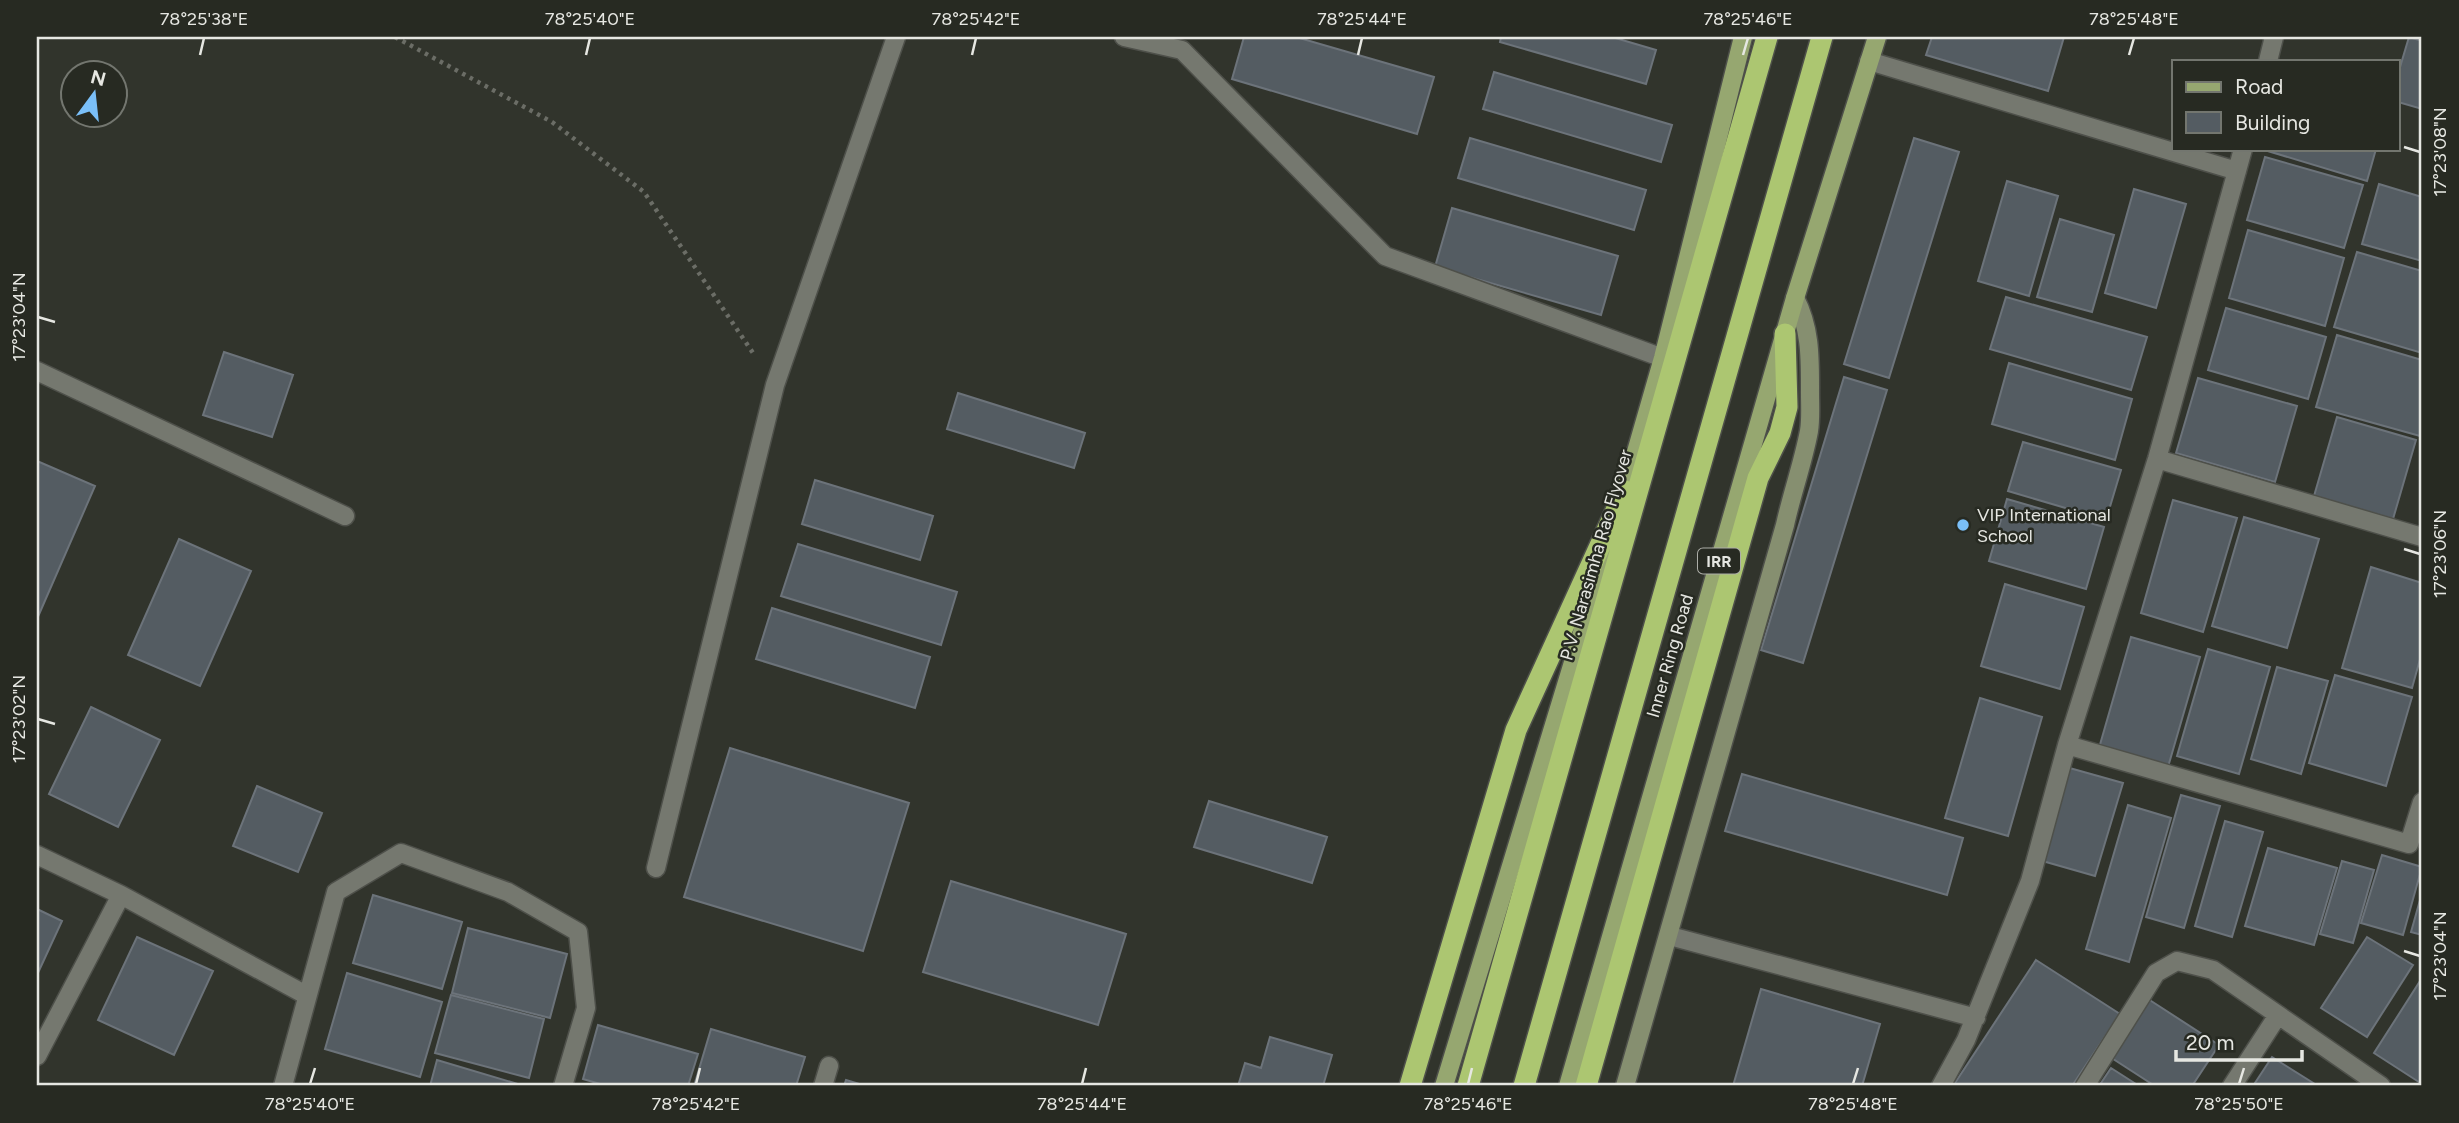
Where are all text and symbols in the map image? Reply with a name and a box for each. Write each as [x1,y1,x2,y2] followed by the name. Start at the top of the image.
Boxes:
[160,8,248,30] text: 78°25'38"E
[545,8,635,30] text: 78°25'40"E
[931,8,1021,30] text: 78°25'42"E
[1317,8,1407,30] text: 78°25'44"E
[1703,8,1793,30] text: 78°25'46"E
[2089,8,2179,30] text: 78°25'48"E
[60,60,130,130] north arrow
[2172,60,2400,150] legend
[88,65,108,91] text: N
[2235,74,2283,99] text: Road
[2429,107,2451,197] text: 17°23'08"N
[2235,110,2310,135] text: Building
[8,272,30,362] text: 17°23'04"N
[1555,447,1637,663] street label: P.V. Narasimha Rao Flyover
[1977,504,2111,547] place label: VIP International School
[2429,510,2451,598] text: 17°23'06"N
[1955,517,1971,533] marker: VIP International School
[1698,548,1740,574] road number: IRR
[1642,592,1698,720] street label: Inner Ring Road
[8,675,30,763] text: 17°23'02"N
[2429,911,2451,1001] text: 17°23'04"N
[2176,1018,2302,1062] scale bar
[2186,1030,2234,1055] text: 20 m
[265,1093,355,1115] text: 78°25'40"E
[651,1093,741,1115] text: 78°25'42"E
[1037,1093,1127,1115] text: 78°25'44"E
[1423,1093,1513,1115] text: 78°25'46"E
[1808,1093,1898,1115] text: 78°25'48"E
[2194,1093,2284,1115] text: 78°25'50"E

